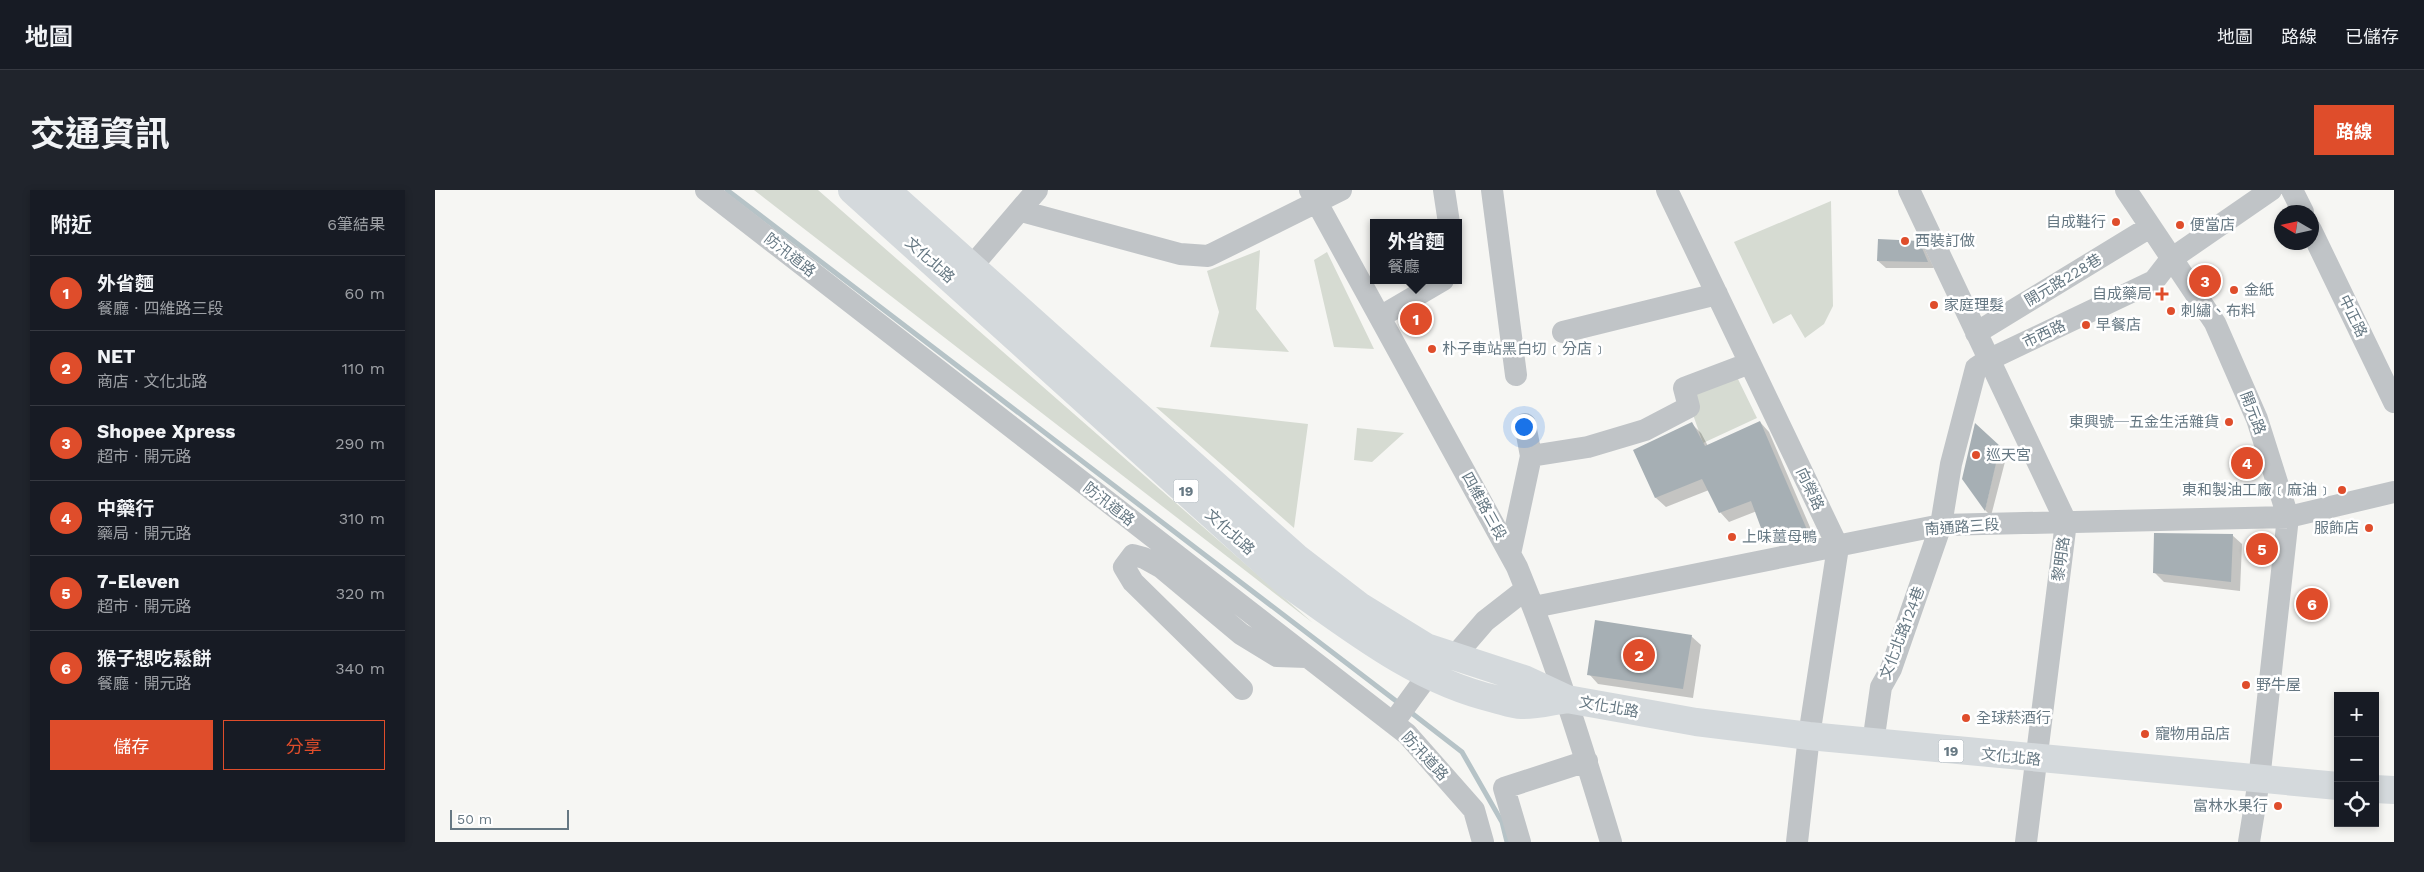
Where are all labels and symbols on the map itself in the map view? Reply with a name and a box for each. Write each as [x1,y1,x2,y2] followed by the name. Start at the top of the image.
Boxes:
[2274,205,2319,250] north arrow
[2046,213,2106,231] place label: 自成鞋行
[2110,216,2122,228] marker: 自成鞋行
[2190,216,2235,234] place label: 便當店
[2174,219,2186,231] marker: 便當店
[761,229,819,281] street label: 防汛道路
[1915,232,1975,250] place label: 西裝訂做
[902,233,958,287] street label: 文化北路
[1899,235,1911,247] marker: 西裝訂做
[2021,250,2105,310] street label: 開元路228巷
[2189,262,2221,300] pin: 3
[2244,281,2274,299] place label: 金紙
[2228,284,2240,296] marker: 金紙
[2092,285,2152,303] place label: 自成藥局
[2156,288,2168,300] marker: 自成藥局
[2335,292,2371,340] street label: 中正路
[1944,296,2004,314] place label: 家庭理髮
[1928,299,1940,311] marker: 家庭理髮
[1400,300,1432,338] pin: 1
[2181,302,2256,320] place label: 刺繡、布料
[2165,305,2177,317] marker: 刺繡、布料
[2020,316,2068,352] street label: 市西路
[2096,316,2141,334] place label: 早餐店
[2080,319,2092,331] marker: 早餐店
[1442,340,1607,358] place label: 朴子車站黑白切﹝分店﹞
[1426,343,1438,355] marker: 朴子車站黑白切﹝分店﹞
[2237,389,2269,437] street label: 開元路
[2069,413,2219,431] place label: 東興號─五金生活雜貨
[1511,414,1537,440] your location
[2223,416,2235,428] marker: 東興號─五金生活雜貨
[2231,444,2263,482] pin: 4
[1986,446,2031,464] place label: 巡天宮
[1970,449,1982,461] marker: 巡天宮
[1792,465,1828,513] street label: 向榮路
[1458,469,1510,543] street label: 四維路三段
[1080,478,1138,530] street label: 防汛道路
[1173,480,1199,502] road number: 19
[2182,481,2332,499] place label: 東和製油工廠﹝麻油﹞
[2336,484,2348,496] marker: 東和製油工廠﹝麻油﹞
[1202,505,1258,559] street label: 文化北路
[1924,515,2000,539] street label: 南通路三段
[2314,519,2359,537] place label: 服飾店
[2363,522,2375,534] marker: 服飾店
[1742,528,1817,546] place label: 上味薑母鴨
[2246,530,2278,568] pin: 5
[1726,531,1738,543] marker: 上味薑母鴨
[2049,535,2073,583] street label: 黎明路
[1876,584,1928,682] street label: 文化北路124巷
[2296,585,2328,623] pin: 6
[1623,636,1655,674] pin: 2
[2256,676,2301,694] place label: 野牛屋
[2240,679,2252,691] marker: 野牛屋
[1578,693,1640,721] street label: 文化北路
[1976,709,2051,727] place label: 全球菸酒行
[1960,712,1972,724] marker: 全球菸酒行
[2155,725,2230,743] place label: 寵物用品店
[1398,728,1452,784] street label: 防汛道路
[2139,728,2151,740] marker: 寵物用品店
[1939,740,1963,762] road number: 19
[1980,745,2042,769] street label: 文化北路
[2193,797,2268,815] place label: 富林水果行
[2272,800,2284,812] marker: 富林水果行
[450,807,569,830] scale bar

